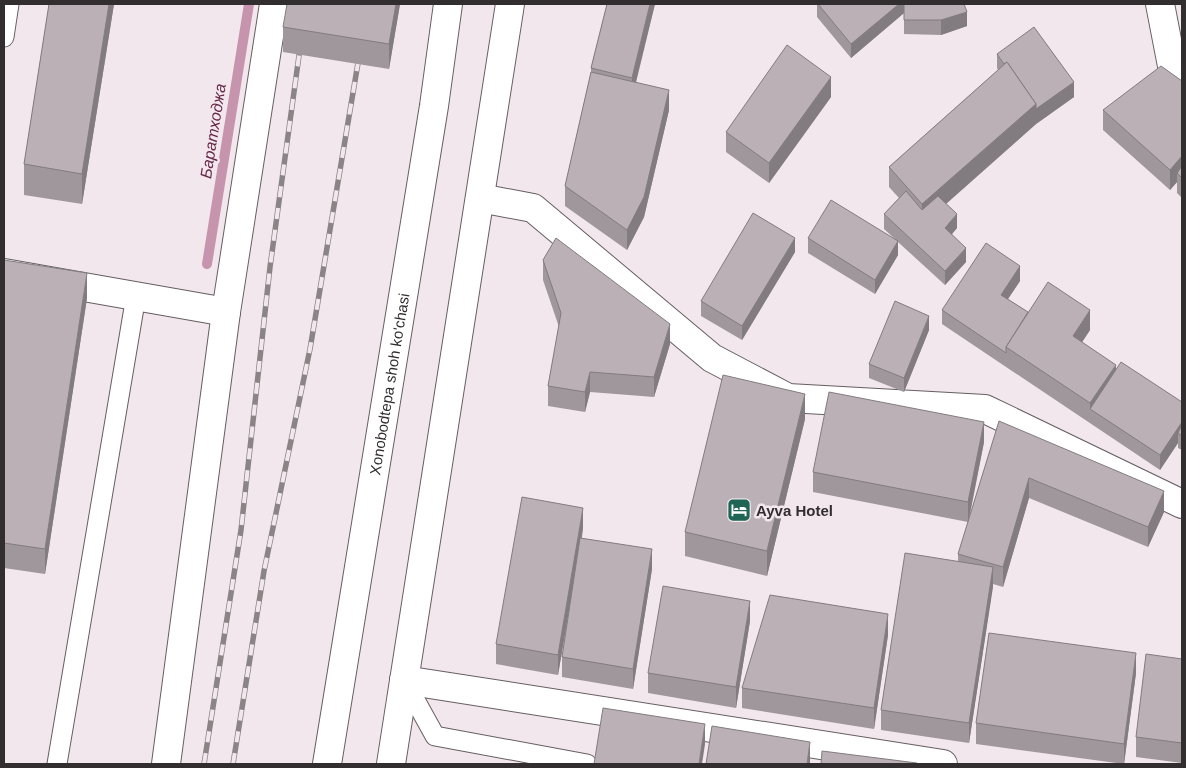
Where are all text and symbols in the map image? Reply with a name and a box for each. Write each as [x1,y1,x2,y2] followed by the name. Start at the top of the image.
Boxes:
[197,82,229,180] water label: Баратходжа
[366,292,412,476] street label: Xonobodtepa shoh ko'chasi
[726,497,752,523] hotel icon: Ayva Hotel
[756,502,833,519] place label: Ayva Hotel

